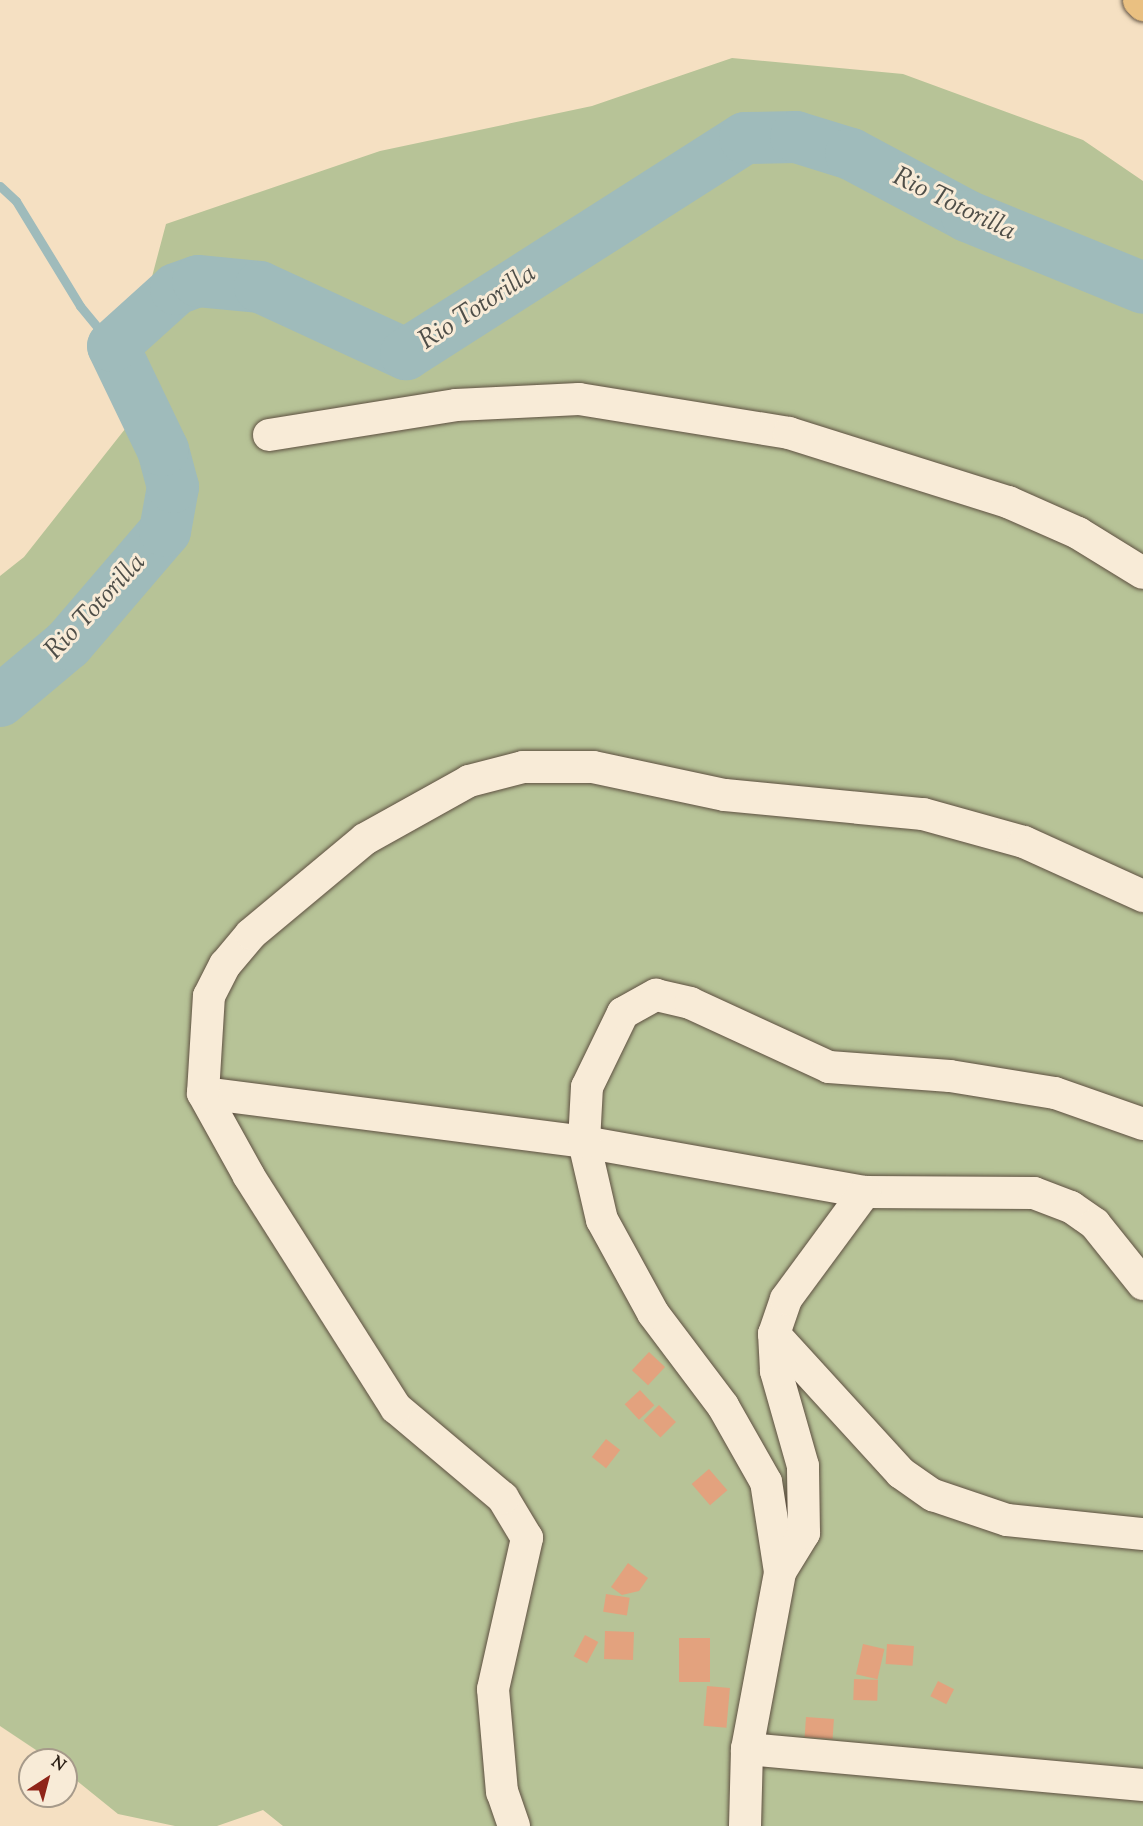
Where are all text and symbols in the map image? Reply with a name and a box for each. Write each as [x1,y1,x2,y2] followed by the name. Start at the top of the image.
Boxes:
[887,161,1021,249] water label: Rio Totorilla
[413,258,543,358] water label: Rio Totorilla
[39,547,153,667] water label: Rio Totorilla
[18,1748,78,1808] north arrow
[46,1752,70,1778] text: N

